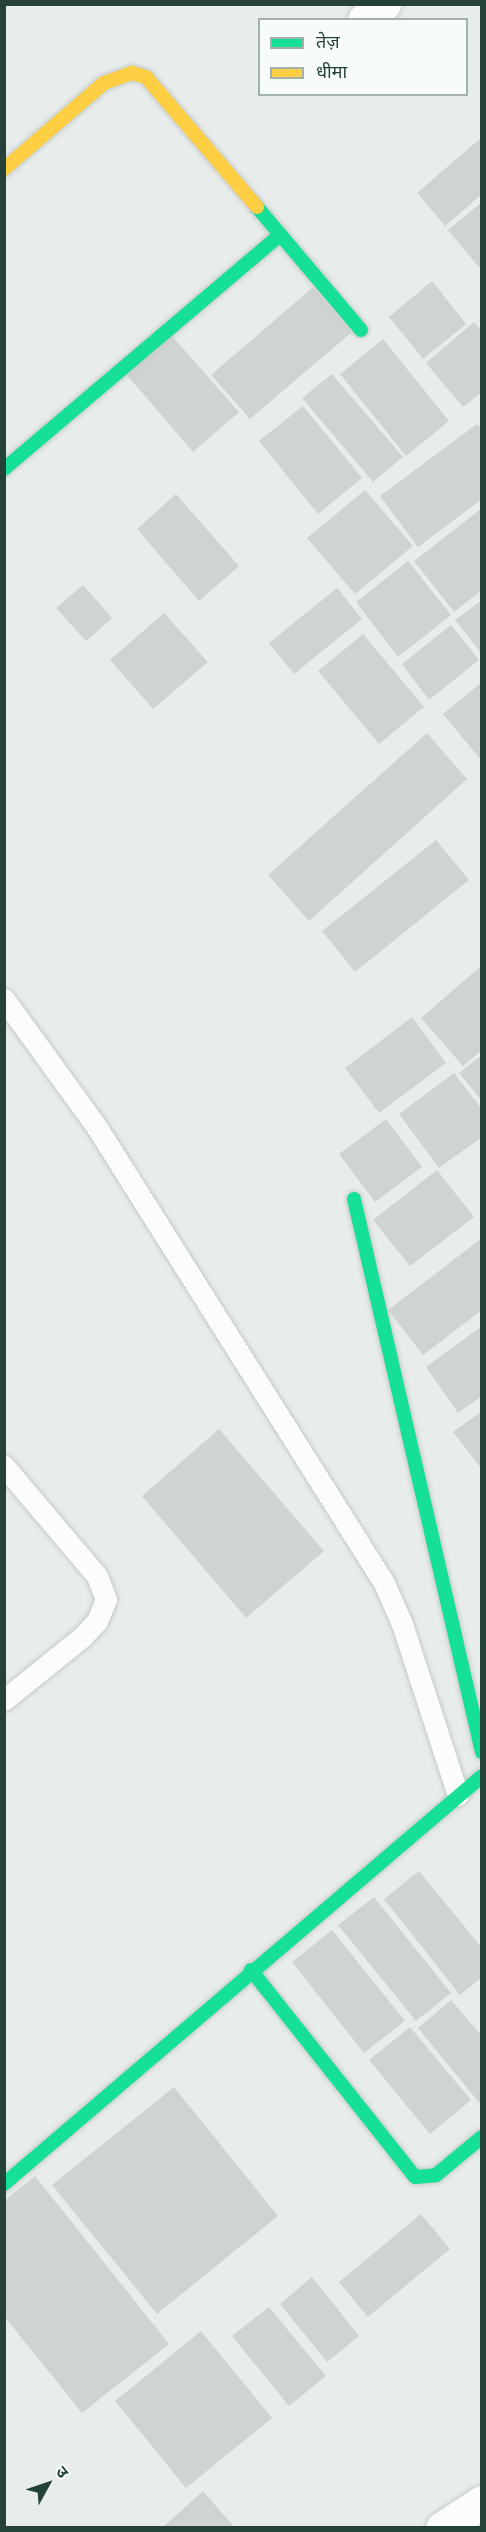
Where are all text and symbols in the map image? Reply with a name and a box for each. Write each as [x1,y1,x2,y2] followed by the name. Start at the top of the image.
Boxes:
[258,18,468,96] legend
[316,31,340,52] text: तेज़
[316,61,347,82] text: धीमा
[18,2454,78,2514] north arrow
[52,2462,72,2482] text: उ

